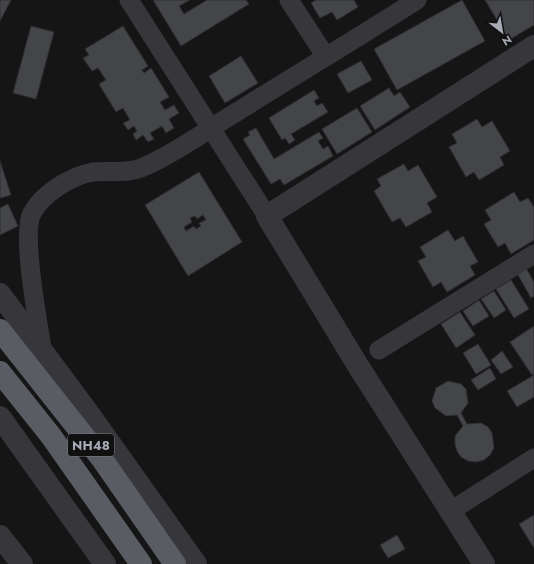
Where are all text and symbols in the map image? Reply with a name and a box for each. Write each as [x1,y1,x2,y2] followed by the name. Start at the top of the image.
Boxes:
[482,12,522,52] north arrow
[499,31,515,50] text: N
[68,434,114,456] road number: NH48

